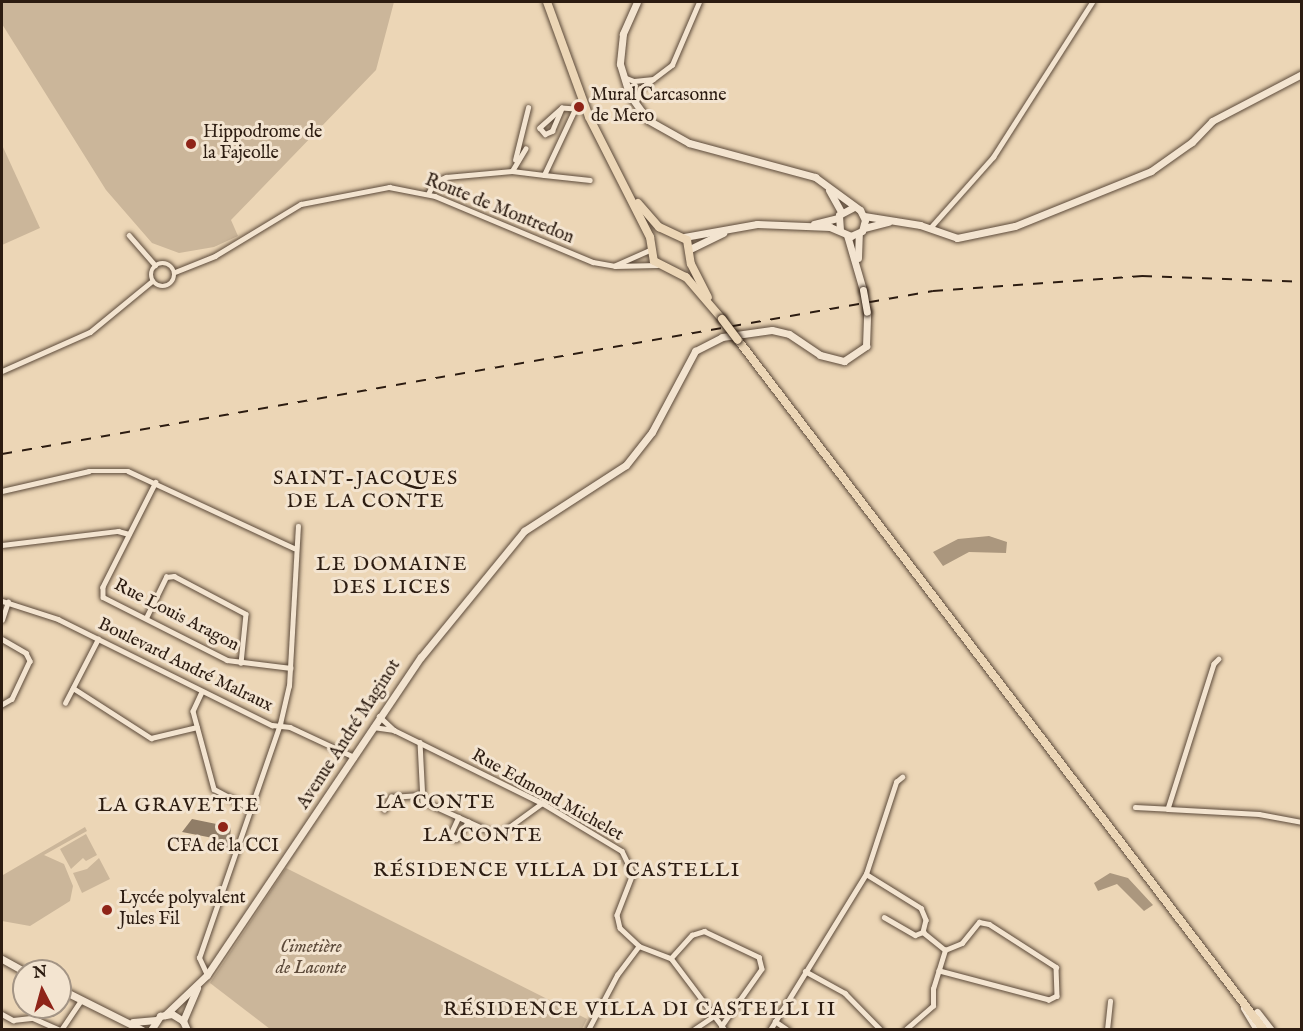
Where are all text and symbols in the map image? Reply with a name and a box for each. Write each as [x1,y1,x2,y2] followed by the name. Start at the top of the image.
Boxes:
[591,86,726,128] place label: Mural Carcasonne de Mero
[572,100,586,114] marker: Mural Carcasonne de Mero
[203,123,322,166] place label: Hippodrome de la Fajeolle
[184,137,198,151] marker: Hippodrome de la Fajeolle
[421,170,577,250] street label: Route de Montredon
[273,467,459,514] district label: SAINT-JACQUES DE LA CONTE
[316,553,468,600] district label: LE DOMAINE DES LICES
[110,575,242,657] street label: Rue Louis Aragon
[94,614,276,718] street label: Boulevard André Malraux
[294,656,406,814] street label: Avenue André Maginot
[467,745,627,847] street label: Rue Edmond Michelet
[376,790,496,814] district label: LA CONTE
[98,793,260,817] district label: LA GRAVETTE
[216,820,230,834] marker: CFA de la CCI
[423,823,543,847] district label: LA CONTE
[167,836,279,858] place label: CFA de la CCI
[373,858,741,882] district label: RÉSIDENCE VILLA DI CASTELLI
[119,889,246,932] place label: Lycée polyvalent Jules Fil
[100,903,114,917] marker: Lycée polyvalent Jules Fil
[276,938,346,980] park label: Cimetière de Laconte
[12,959,72,1019] north arrow
[32,962,48,984] text: N
[443,997,837,1021] district label: RÉSIDENCE VILLA DI CASTELLI II

